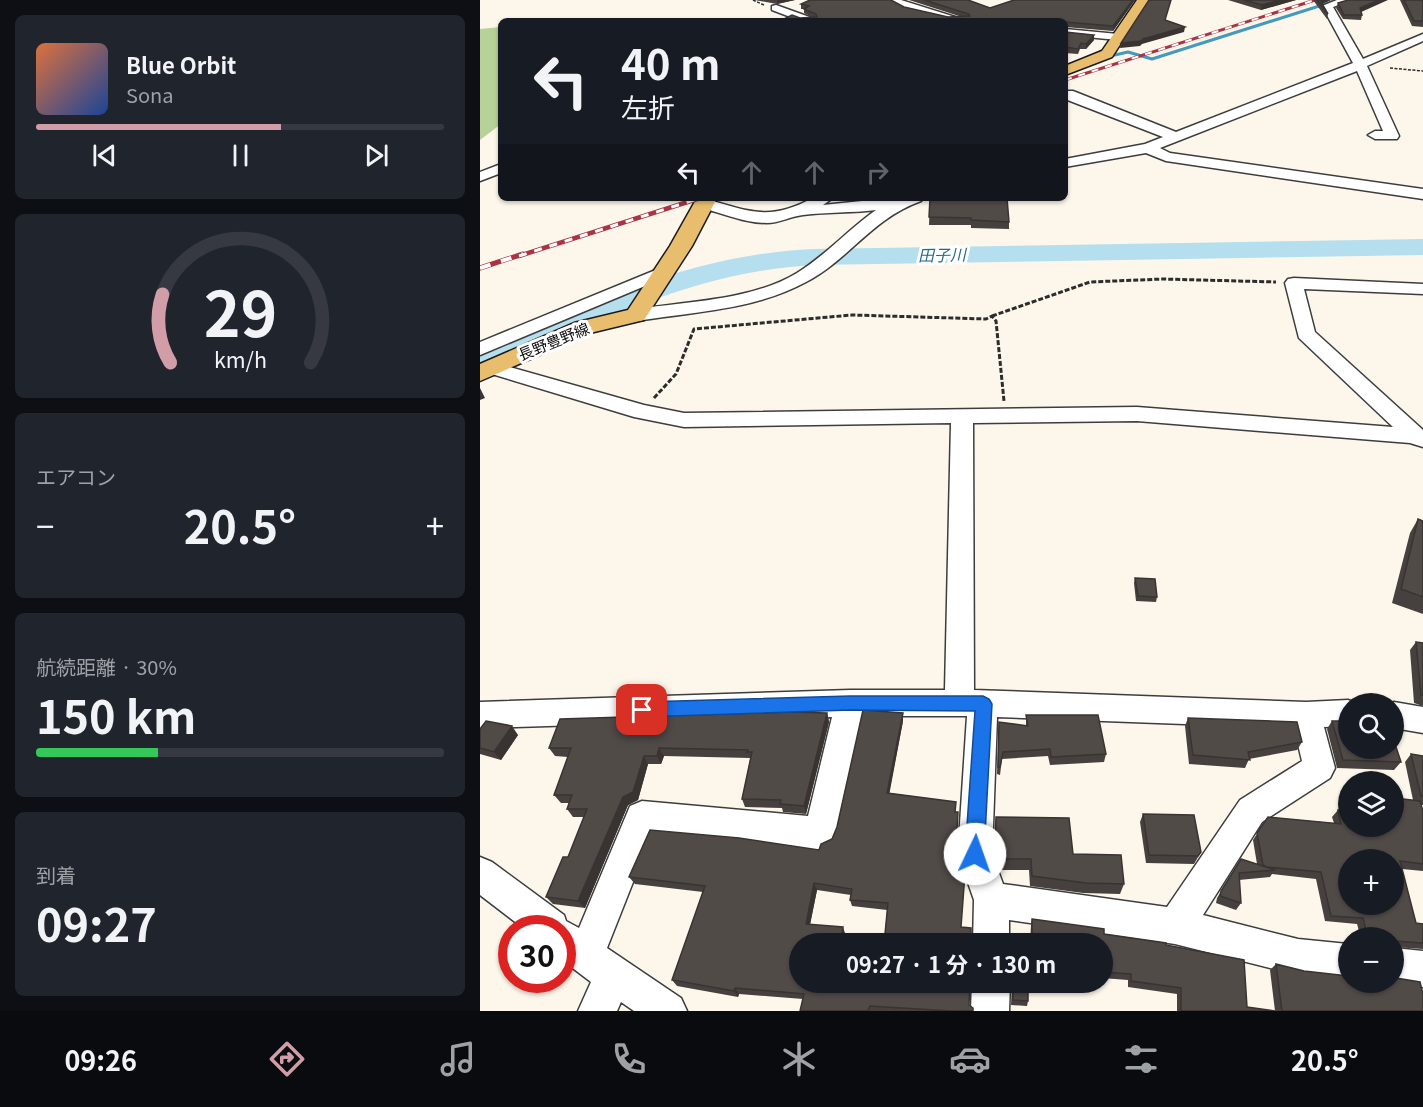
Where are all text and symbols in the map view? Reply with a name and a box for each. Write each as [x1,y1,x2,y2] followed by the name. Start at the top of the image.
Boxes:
[621,31,721,92] text: 40 m
[522,42,600,120] icon: left
[126,48,236,80] text: Blue Orbit
[126,80,174,109] text: Sona
[621,87,675,126] text: 左折
[88,139,121,172] icon: previous
[224,139,257,172] icon: pause
[360,139,393,172] icon: next
[672,156,705,189] icon: left
[735,156,768,189] icon: ahead
[798,156,831,189] icon: ahead
[861,156,894,189] icon: right
[918,242,968,266] water label: 田子川
[203,265,277,355] text: 29
[515,317,592,364] street label: 長野豊野線
[213,344,267,375] text: km/h
[36,462,116,491] text: エアコン
[184,492,296,557] text: 20.5°
[36,501,54,549] text: −
[426,501,444,549] text: +
[36,652,177,681] text: 航続距離 · 30%
[36,682,196,747] text: 150 km
[616,684,667,735] pin
[625,693,658,726] icon: arrive
[1338,693,1404,993] map controls
[1338,693,1404,759] button: search
[1338,771,1404,837] button: layers
[943,822,1007,886] position arrow
[1338,849,1404,915] button: +
[36,860,76,889] text: 到着
[36,890,157,955] text: 09:27
[498,915,576,993] speed limit sign: 30
[1338,927,1404,993] button: −
[846,947,1056,979] text: 09:27 · 1 分 · 130 m
[266,1038,308,1080] icon: directions
[437,1038,479,1080] icon: music
[608,1038,650,1080] icon: phone
[778,1038,820,1080] icon: climate
[949,1038,991,1080] icon: car
[1120,1038,1162,1080] icon: filters
[64,1040,137,1079] text: 09:26
[1291,1040,1359,1079] text: 20.5°

